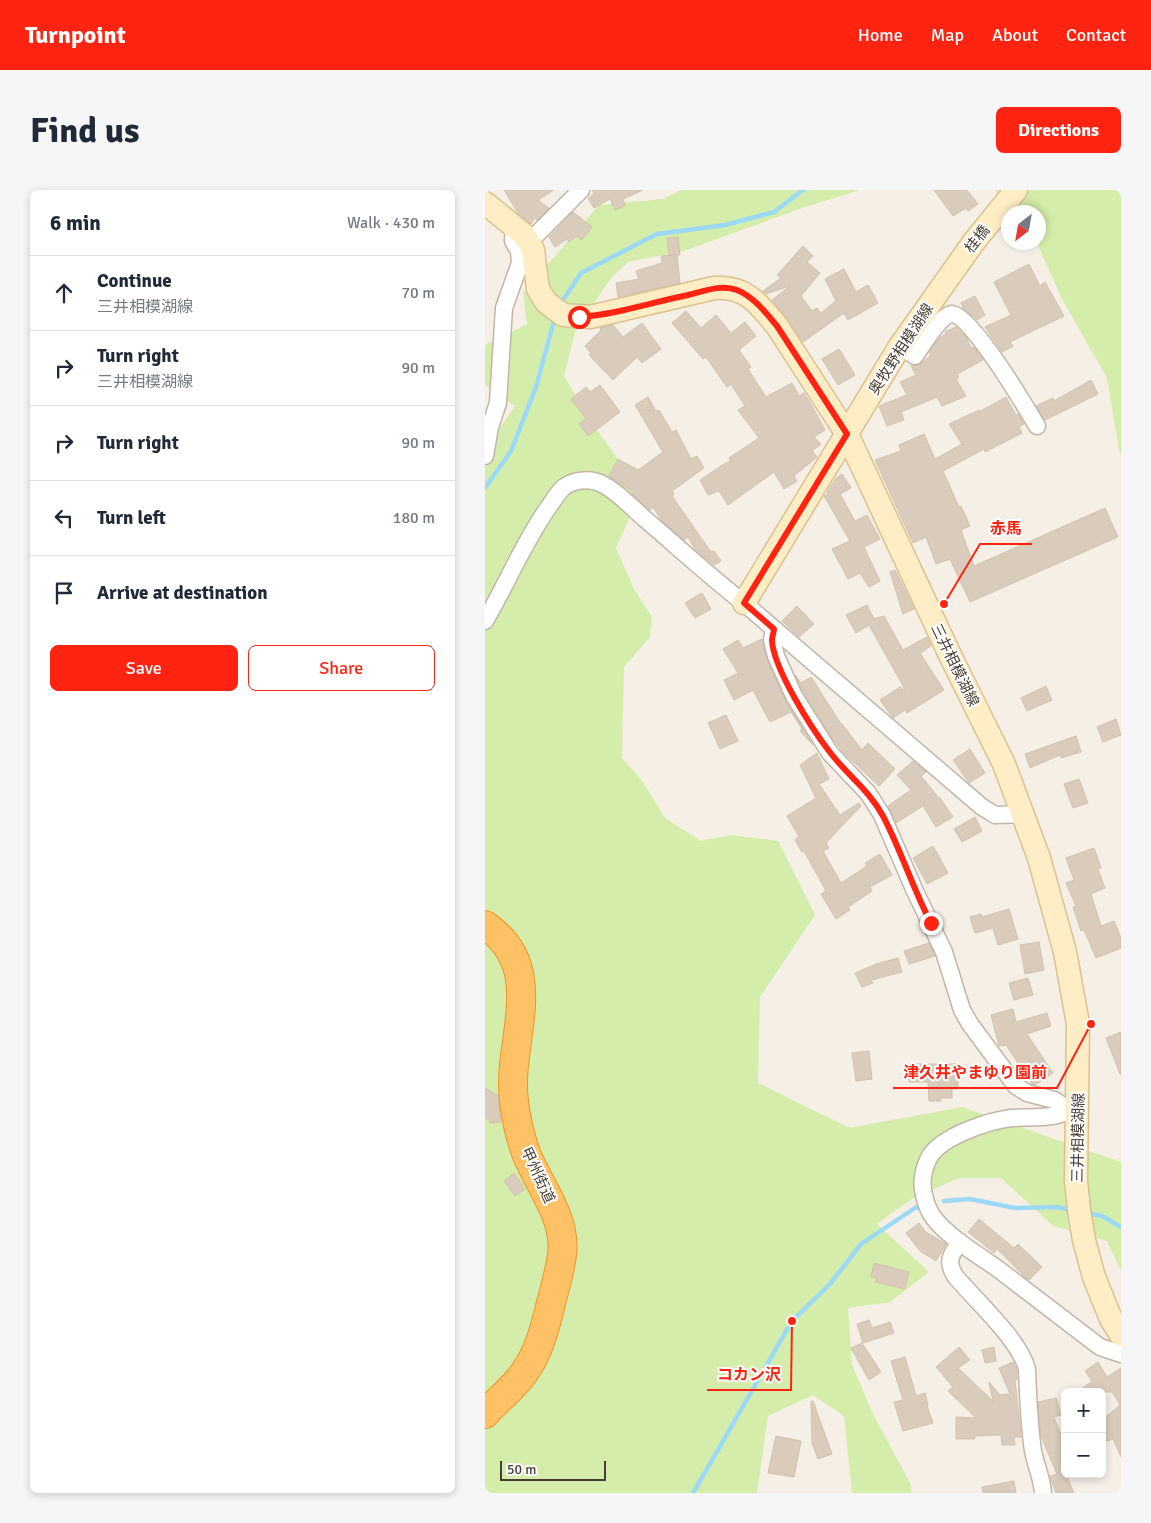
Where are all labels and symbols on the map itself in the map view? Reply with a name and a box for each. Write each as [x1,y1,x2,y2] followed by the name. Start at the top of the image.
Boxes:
[1001,205,1046,250] north arrow
[961,222,993,256] street label: 桂橋
[865,300,937,398] street label: 奥牧野相模湖線
[568,306,591,329] route start
[980,513,1032,544] callout: 赤馬
[990,519,1022,539] text: 赤馬
[927,621,983,709] street label: 三井相模湖線
[920,912,943,935] route end
[893,1057,1057,1088] callout: 津久井やまゆり園前
[903,1063,1047,1083] text: 津久井やまゆり園前
[1068,1093,1088,1183] street label: 三井相模湖線
[517,1144,559,1206] street label: 甲州街道
[707,1359,791,1390] callout: コカン沢
[717,1365,781,1385] text: コカン沢
[500,1458,606,1481] scale bar

